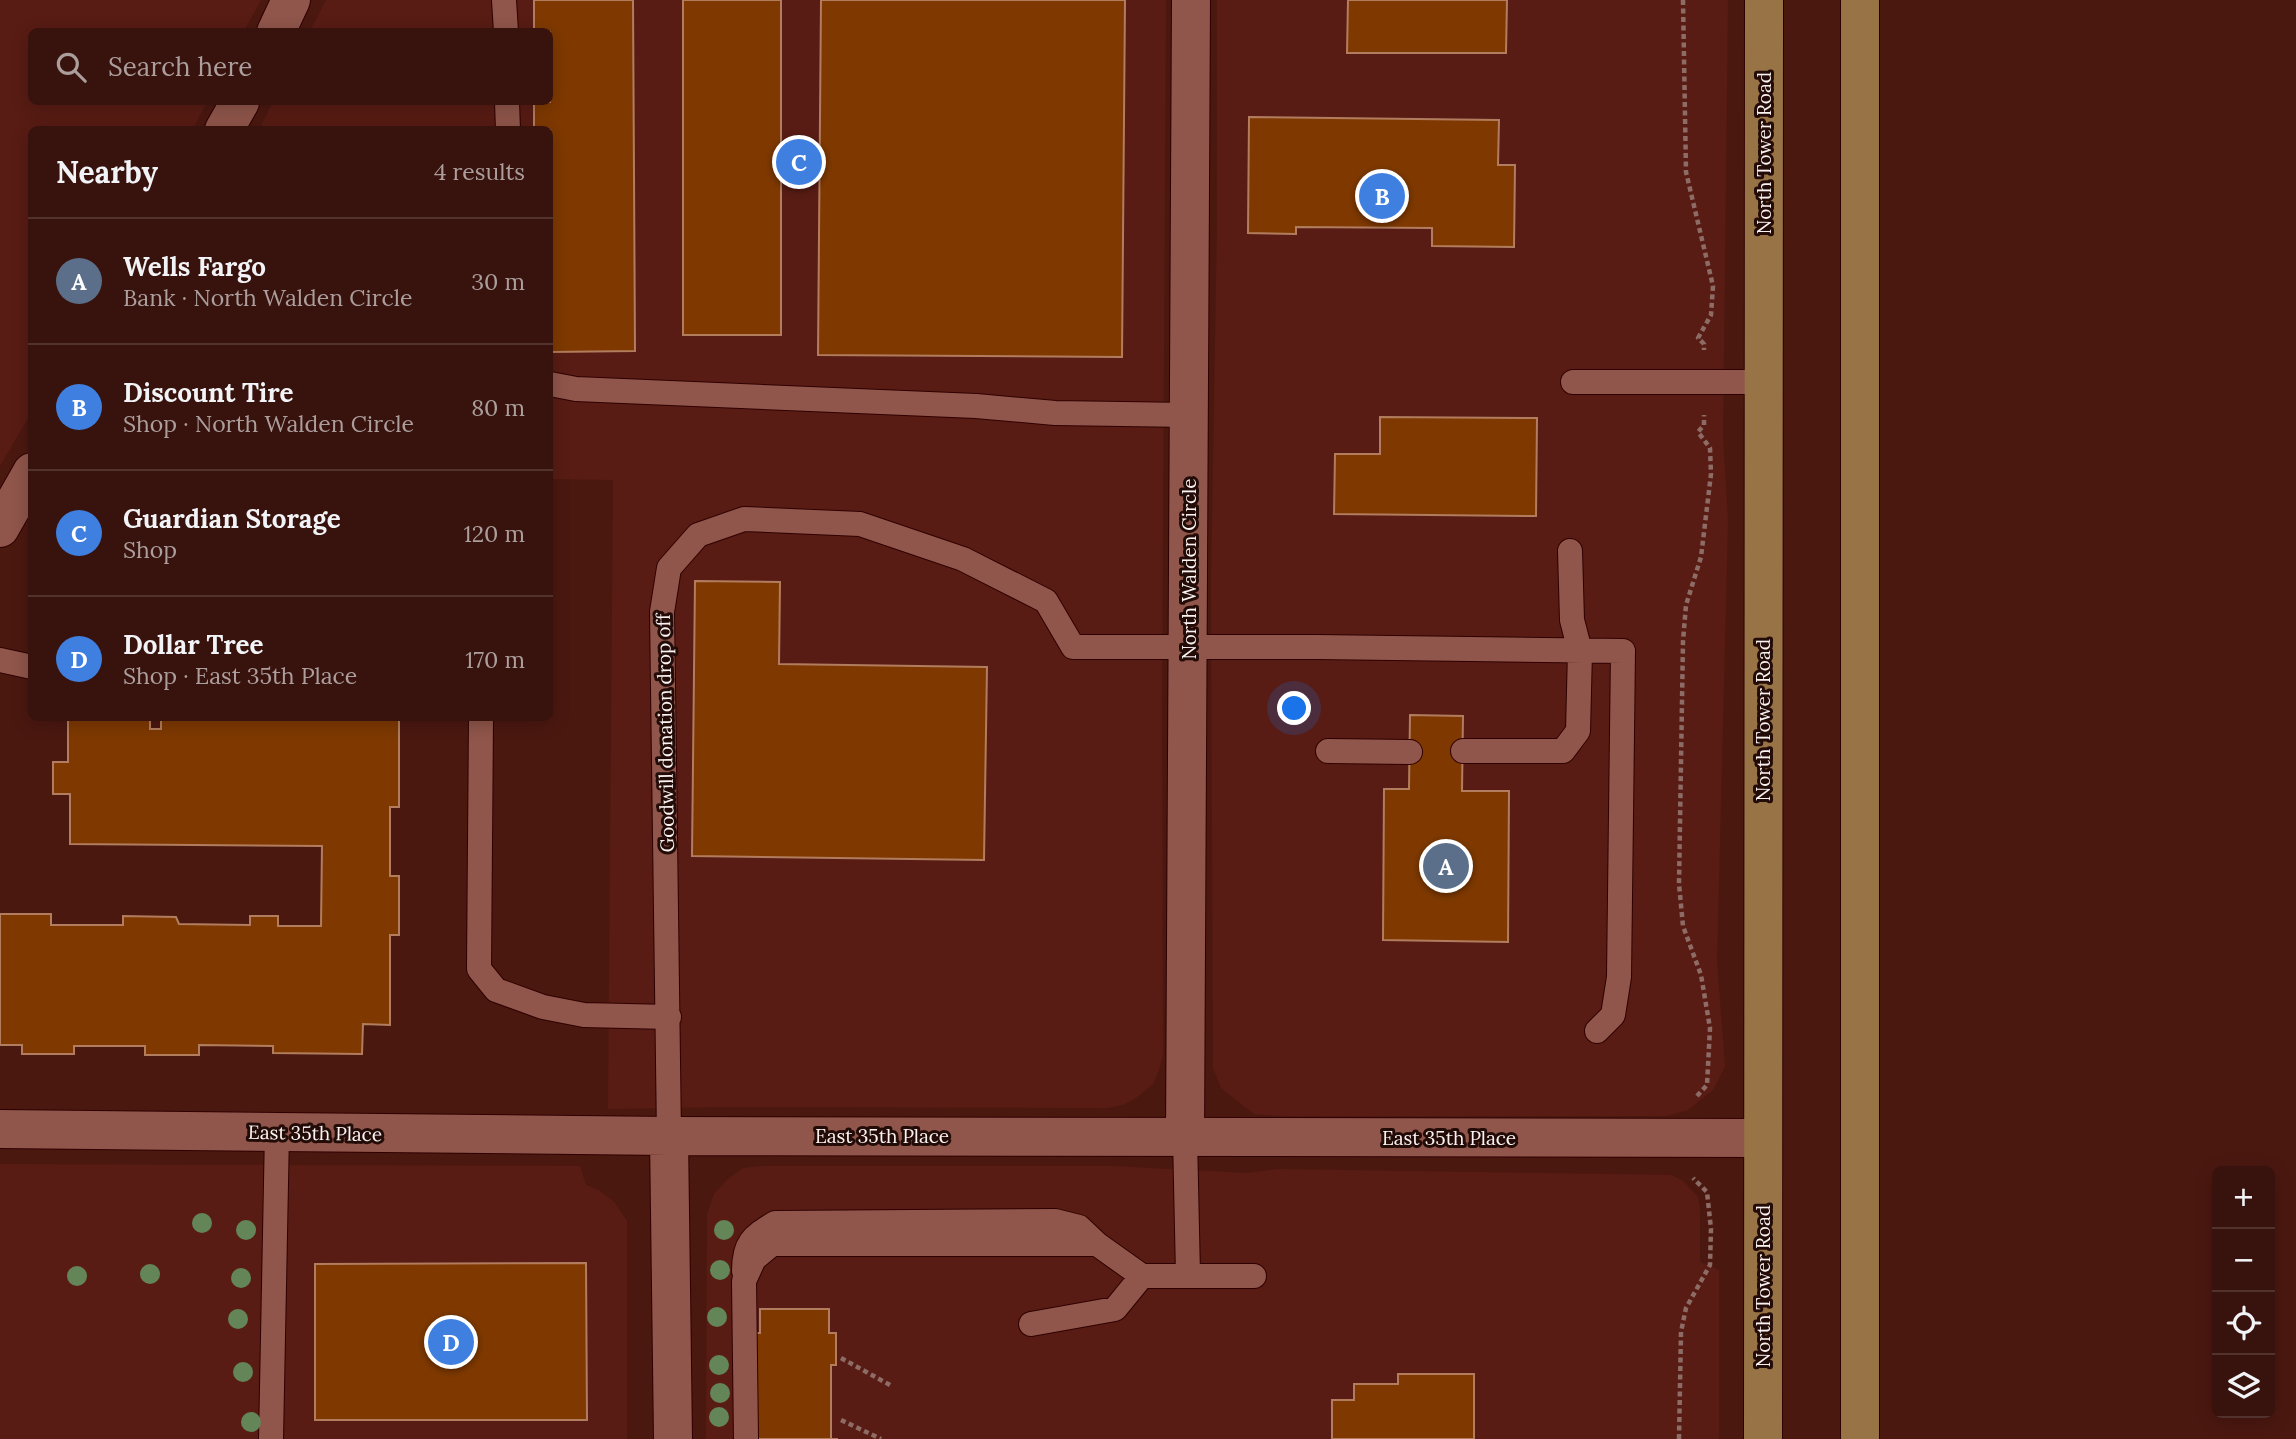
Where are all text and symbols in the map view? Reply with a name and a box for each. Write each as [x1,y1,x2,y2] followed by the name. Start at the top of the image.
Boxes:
[28,28,553,105] search box
[52,48,90,86] icon: search
[108,50,252,83] text: Search here
[1752,72,1776,234] street label: North Tower Road
[776,136,822,188] pin: C
[56,153,158,191] text: Nearby
[434,157,525,186] text: 4 results
[1359,170,1405,222] pin: B
[123,250,266,283] text: Wells Fargo
[71,267,87,296] text: A
[471,267,525,296] text: 30 m
[123,283,413,312] text: Bank · North Walden Circle
[123,376,294,409] text: Discount Tire
[71,393,87,422] text: B
[471,393,525,422] text: 80 m
[123,409,414,438] text: Shop · North Walden Circle
[1177,478,1201,660] street label: North Walden Circle
[123,502,341,535] text: Guardian Storage
[71,519,87,548] text: C
[463,519,525,548] text: 120 m
[123,535,177,564] text: Shop
[651,612,679,853] street label: Goodwill donation drop off
[123,628,264,661] text: Dollar Tree
[1751,639,1775,801] street label: North Tower Road
[70,645,88,674] text: D
[465,645,525,674] text: 170 m
[123,661,357,690] text: Shop · East 35th Place
[1277,691,1311,725] your location
[1423,840,1469,892] pin: A
[248,1120,382,1146] street label: East 35th Place
[815,1124,949,1148] street label: East 35th Place
[1382,1126,1516,1150] street label: East 35th Place
[2212,1166,2275,1418] map controls
[2212,1166,2275,1229] button: +
[1751,1205,1775,1367] street label: North Tower Road
[2212,1229,2275,1292] button: −
[2212,1292,2275,1355] button: locate
[428,1316,474,1368] pin: D
[2212,1355,2275,1418] button: layers

